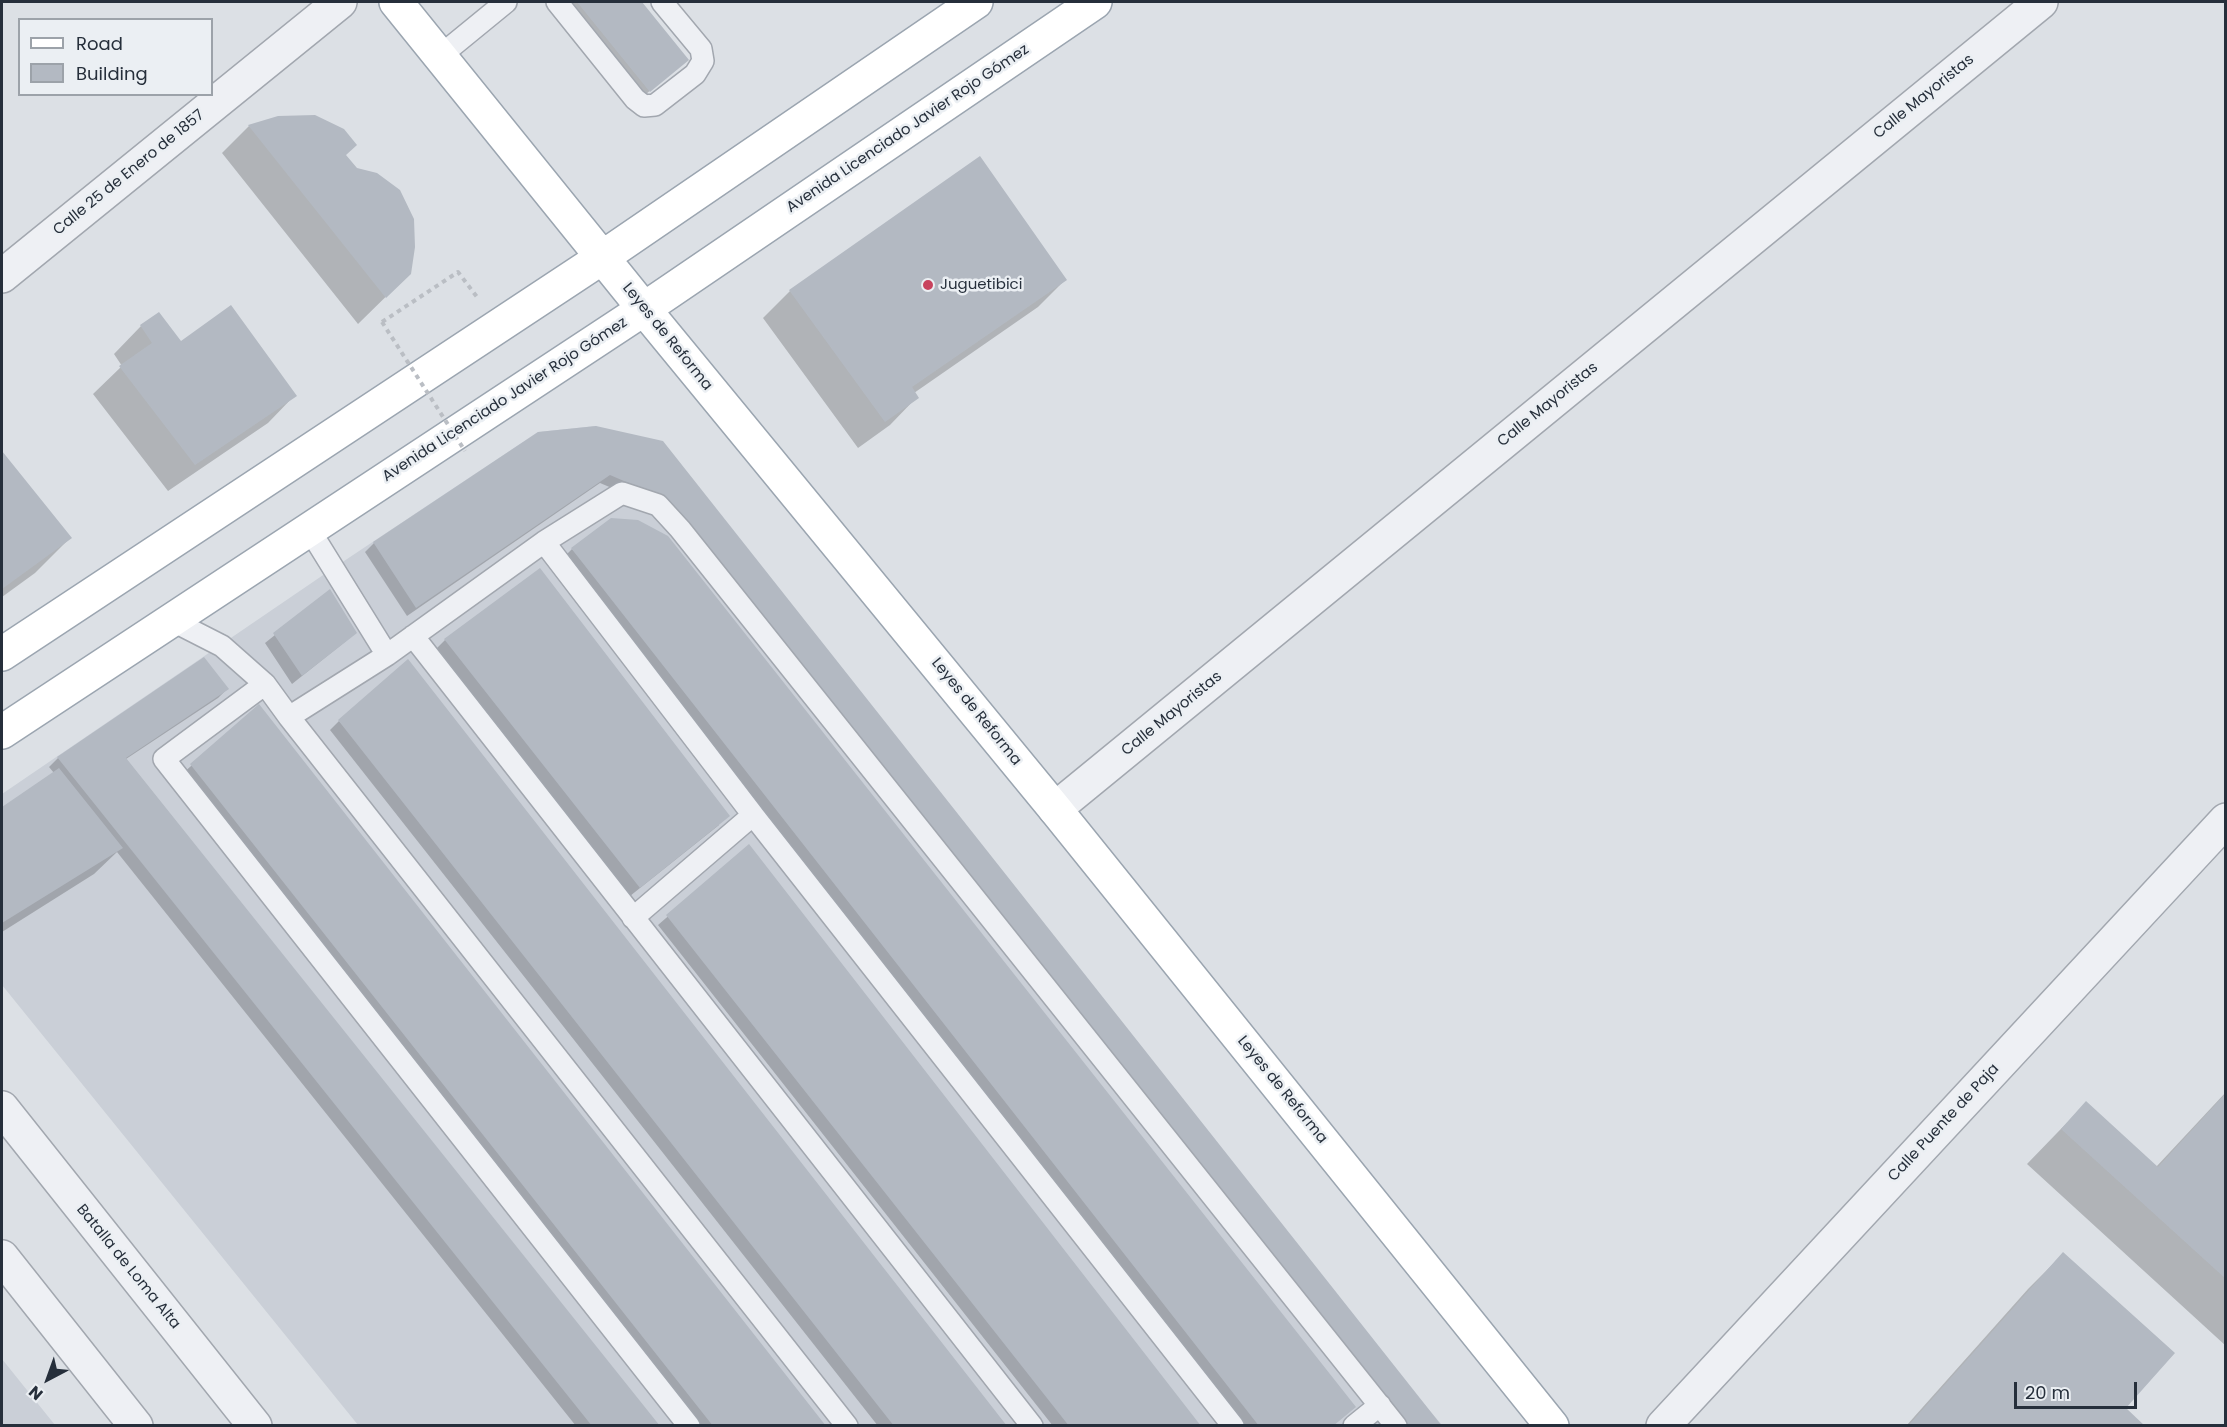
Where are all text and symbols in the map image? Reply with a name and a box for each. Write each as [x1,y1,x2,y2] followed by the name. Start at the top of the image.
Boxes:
[18,18,213,96] legend
[76,31,123,56] text: Road
[783,41,1033,217] street label: Avenida Licenciado Javier Rojo Gómez
[1870,51,1978,143] street label: Calle Mayoristas
[76,61,148,86] text: Building
[50,107,208,239] street label: Calle 25 de Enero de 1857
[940,276,1022,294] place label: Juguetibici
[921,278,935,292] marker: Juguetibici
[618,280,716,394] street label: Leyes de Reforma
[379,314,631,486] street label: Avenida Licenciado Javier Rojo Gómez
[1494,359,1602,451] street label: Calle Mayoristas
[927,655,1025,769] street label: Leyes de Reforma
[1118,668,1226,760] street label: Calle Mayoristas
[1233,1033,1331,1147] street label: Leyes de Reforma
[1885,1060,2003,1186] street label: Calle Puente de Paja
[72,1201,184,1333] street label: Batalla de Loma Alta
[18,1349,78,1409] north arrow
[2017,1370,2140,1408] scale bar
[24,1380,48,1406] text: N
[2025,1380,2070,1405] text: 20 m

